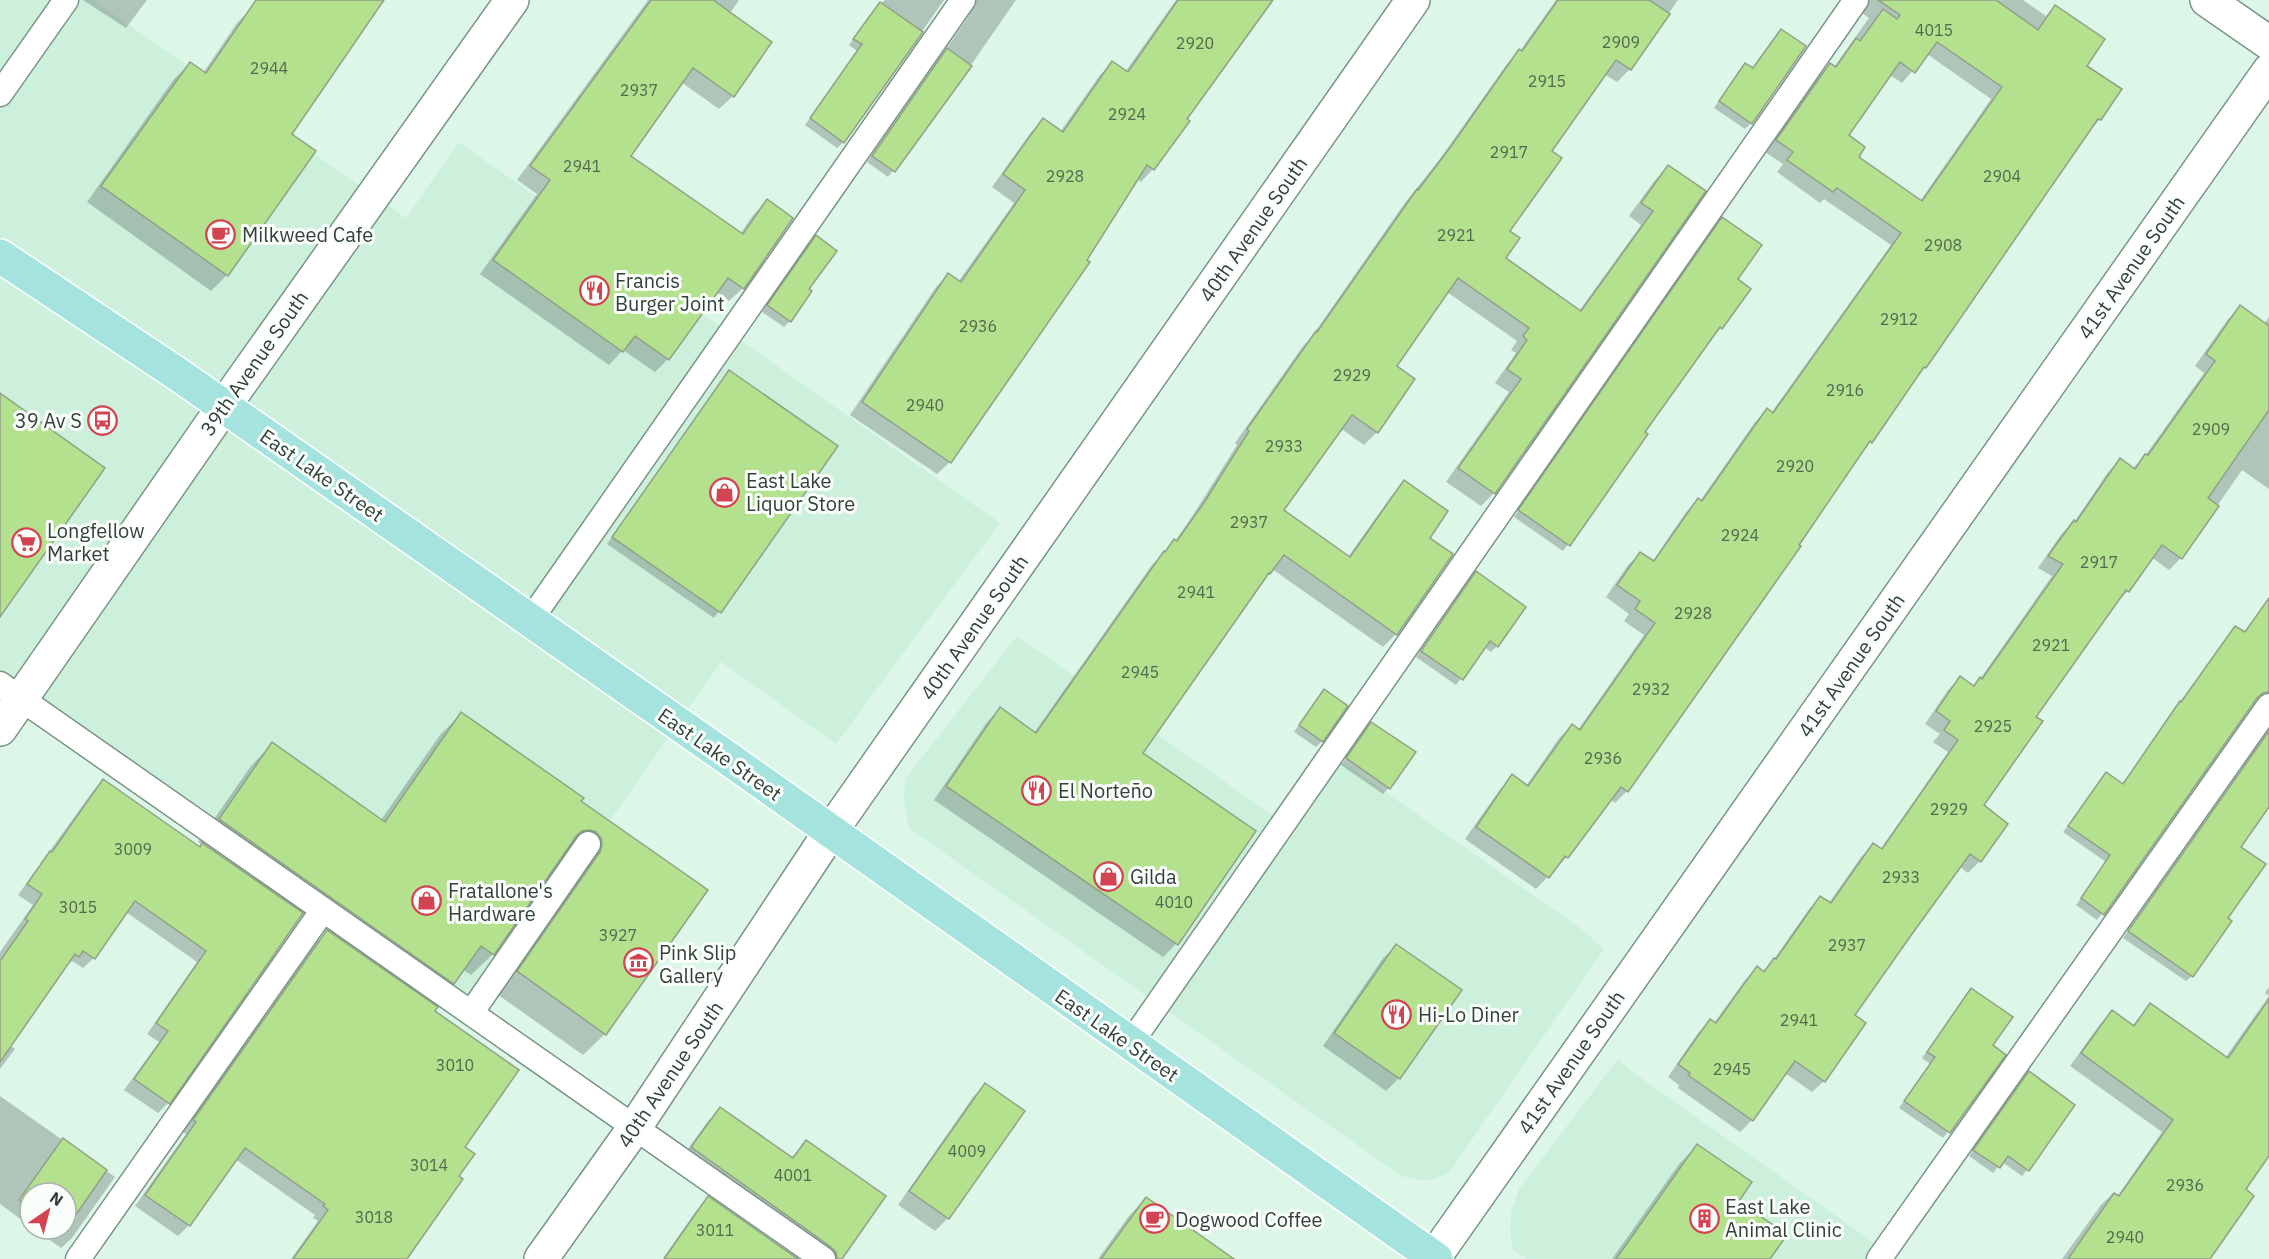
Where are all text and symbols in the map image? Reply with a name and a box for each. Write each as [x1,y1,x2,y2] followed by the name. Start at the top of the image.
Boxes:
[1915,20,1953,40] house number: 4015
[1602,32,1640,52] house number: 2909
[1176,33,1214,53] house number: 2920
[250,58,288,78] house number: 2944
[1528,71,1566,91] house number: 2915
[620,80,658,100] house number: 2937
[1108,104,1146,124] house number: 2924
[1490,142,1528,162] house number: 2917
[1193,151,1313,307] street label: 40th Avenue South
[563,156,601,176] house number: 2941
[1046,166,1084,186] house number: 2928
[1983,166,2021,186] house number: 2904
[2071,190,2191,344] street label: 41st Avenue South
[205,218,237,250] cafe icon: Milkweed Cafe
[242,221,373,248] place label: Milkweed Cafe
[1437,225,1475,245] house number: 2921
[1924,235,1962,255] house number: 2908
[615,267,725,317] place label: Francis Burger Joint
[578,275,610,307] restaurant icon: Francis Burger Joint
[194,285,314,441] street label: 39th Avenue South
[1880,309,1918,329] house number: 2912
[959,316,997,336] house number: 2936
[1333,365,1371,385] house number: 2929
[1826,380,1864,400] house number: 2916
[906,395,944,415] house number: 2940
[87,404,119,436] bus stop icon: 39 Av S
[15,407,82,434] place label: 39 Av S
[2192,419,2230,439] house number: 2909
[255,422,389,528] street label: East Lake Street
[1265,436,1303,456] house number: 2933
[1776,456,1814,476] house number: 2920
[746,467,855,517] place label: East Lake Liquor Store
[709,476,741,508] shop icon: East Lake Liquor Store
[1230,512,1268,532] house number: 2937
[47,517,145,567] place label: Longfellow Market
[1721,525,1759,545] house number: 2924
[10,526,42,558] supermarket icon: Longfellow Market
[914,549,1034,705] street label: 40th Avenue South
[2080,552,2118,572] house number: 2917
[1177,582,1215,602] house number: 2941
[1791,588,1911,742] street label: 41st Avenue South
[1674,603,1712,623] house number: 2928
[2032,635,2070,655] house number: 2921
[1121,662,1159,682] house number: 2945
[1632,679,1670,699] house number: 2932
[653,701,787,807] street label: East Lake Street
[1974,716,2012,736] house number: 2925
[1584,748,1622,768] house number: 2936
[1021,774,1053,806] restaurant icon: El Norteño
[1058,777,1153,804] place label: El Norteño
[1930,799,1968,819] house number: 2929
[114,839,152,859] house number: 3009
[1093,860,1125,892] shop icon: Gilda
[1130,863,1177,890] place label: Gilda
[1882,867,1920,887] house number: 2933
[448,877,553,927] place label: Fratallone's Hardware
[411,885,443,917] shop icon: Fratallone's Hardware
[1155,892,1193,912] house number: 4010
[59,897,97,917] house number: 3015
[599,925,637,945] house number: 3927
[1828,935,1866,955] house number: 2937
[659,939,736,989] place label: Pink Slip Gallery
[622,947,654,979] museum icon: Pink Slip Gallery
[1050,982,1184,1088] street label: East Lake Street
[1511,985,1631,1139] street label: 41st Avenue South
[611,995,729,1153] street label: 40th Avenue South
[1381,998,1413,1030] restaurant icon: Hi-Lo Diner
[1418,1001,1519,1028] place label: Hi-Lo Diner
[1780,1010,1818,1030] house number: 2941
[436,1055,474,1075] house number: 3010
[1713,1059,1751,1079] house number: 2945
[948,1141,986,1161] house number: 4009
[410,1155,448,1175] house number: 3014
[774,1165,812,1185] house number: 4001
[2166,1175,2204,1195] house number: 2936
[18,1181,78,1241] north arrow
[46,1187,67,1210] text: N
[1725,1193,1842,1243] place label: East Lake Animal Clinic
[1688,1202,1720,1234] building icon: East Lake Animal Clinic
[1138,1203,1170,1235] cafe icon: Dogwood Coffee
[1175,1206,1323,1233] place label: Dogwood Coffee
[355,1207,393,1227] house number: 3018
[696,1220,734,1240] house number: 3011
[2106,1227,2144,1247] house number: 2940

